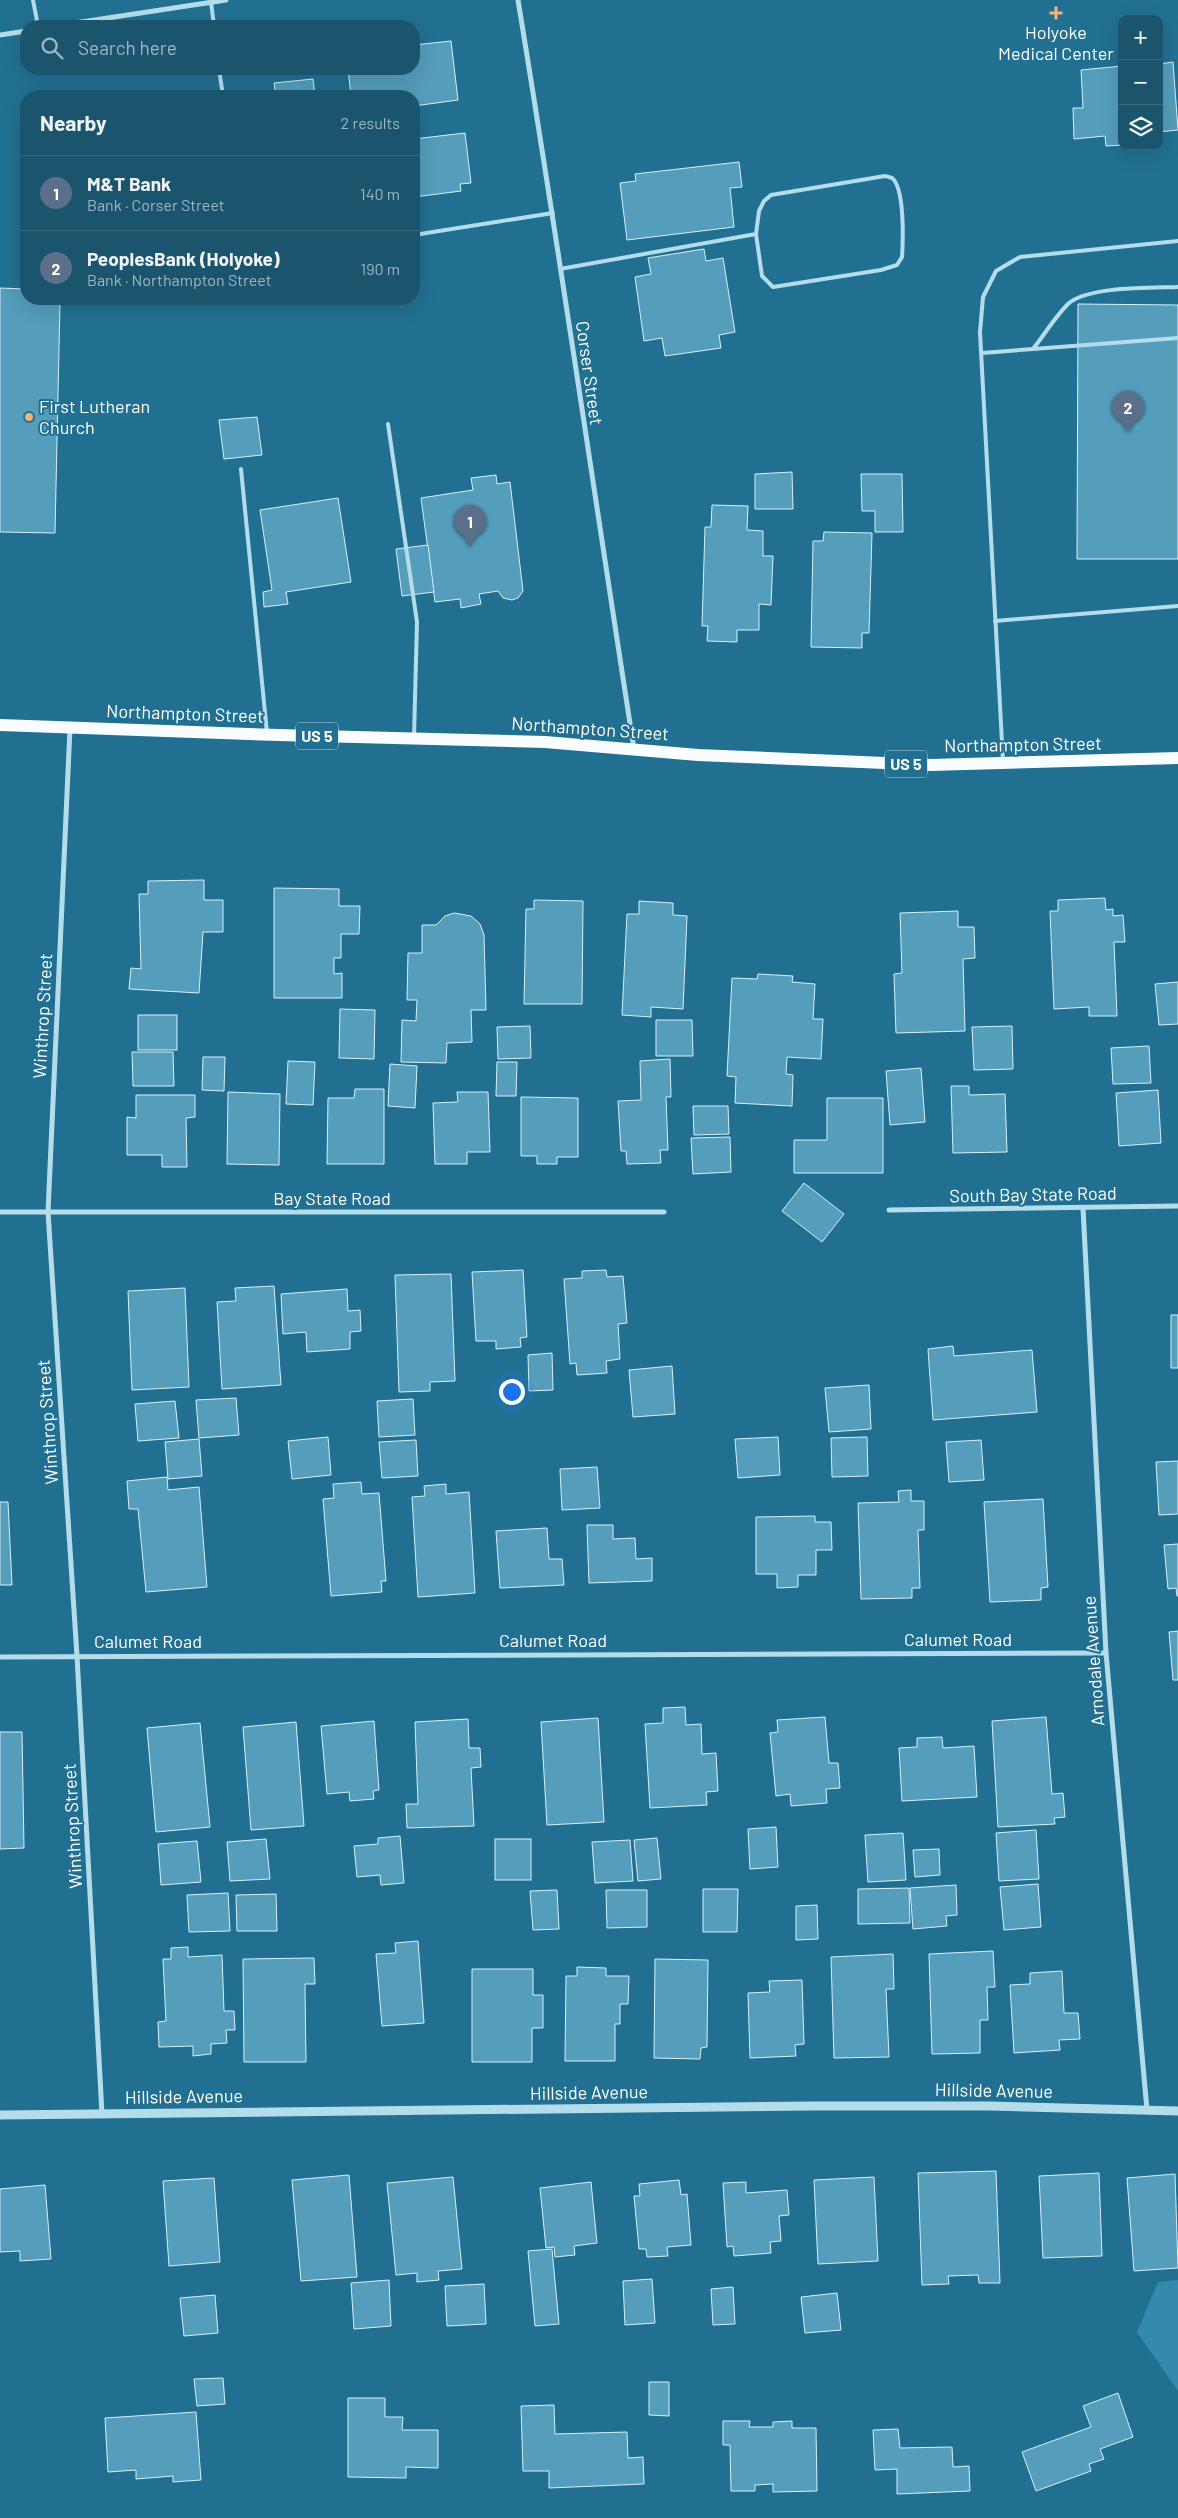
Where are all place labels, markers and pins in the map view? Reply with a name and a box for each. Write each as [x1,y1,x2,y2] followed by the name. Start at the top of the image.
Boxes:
[1049,6,1063,20] marker: Holyoke Medical Center
[998,21,1114,64] place label: Holyoke Medical Center
[1112,391,1144,432] pin: 2
[39,395,150,438] place label: First Lutheran Church
[23,411,35,423] marker: First Lutheran Church
[454,505,486,546] pin: 1

